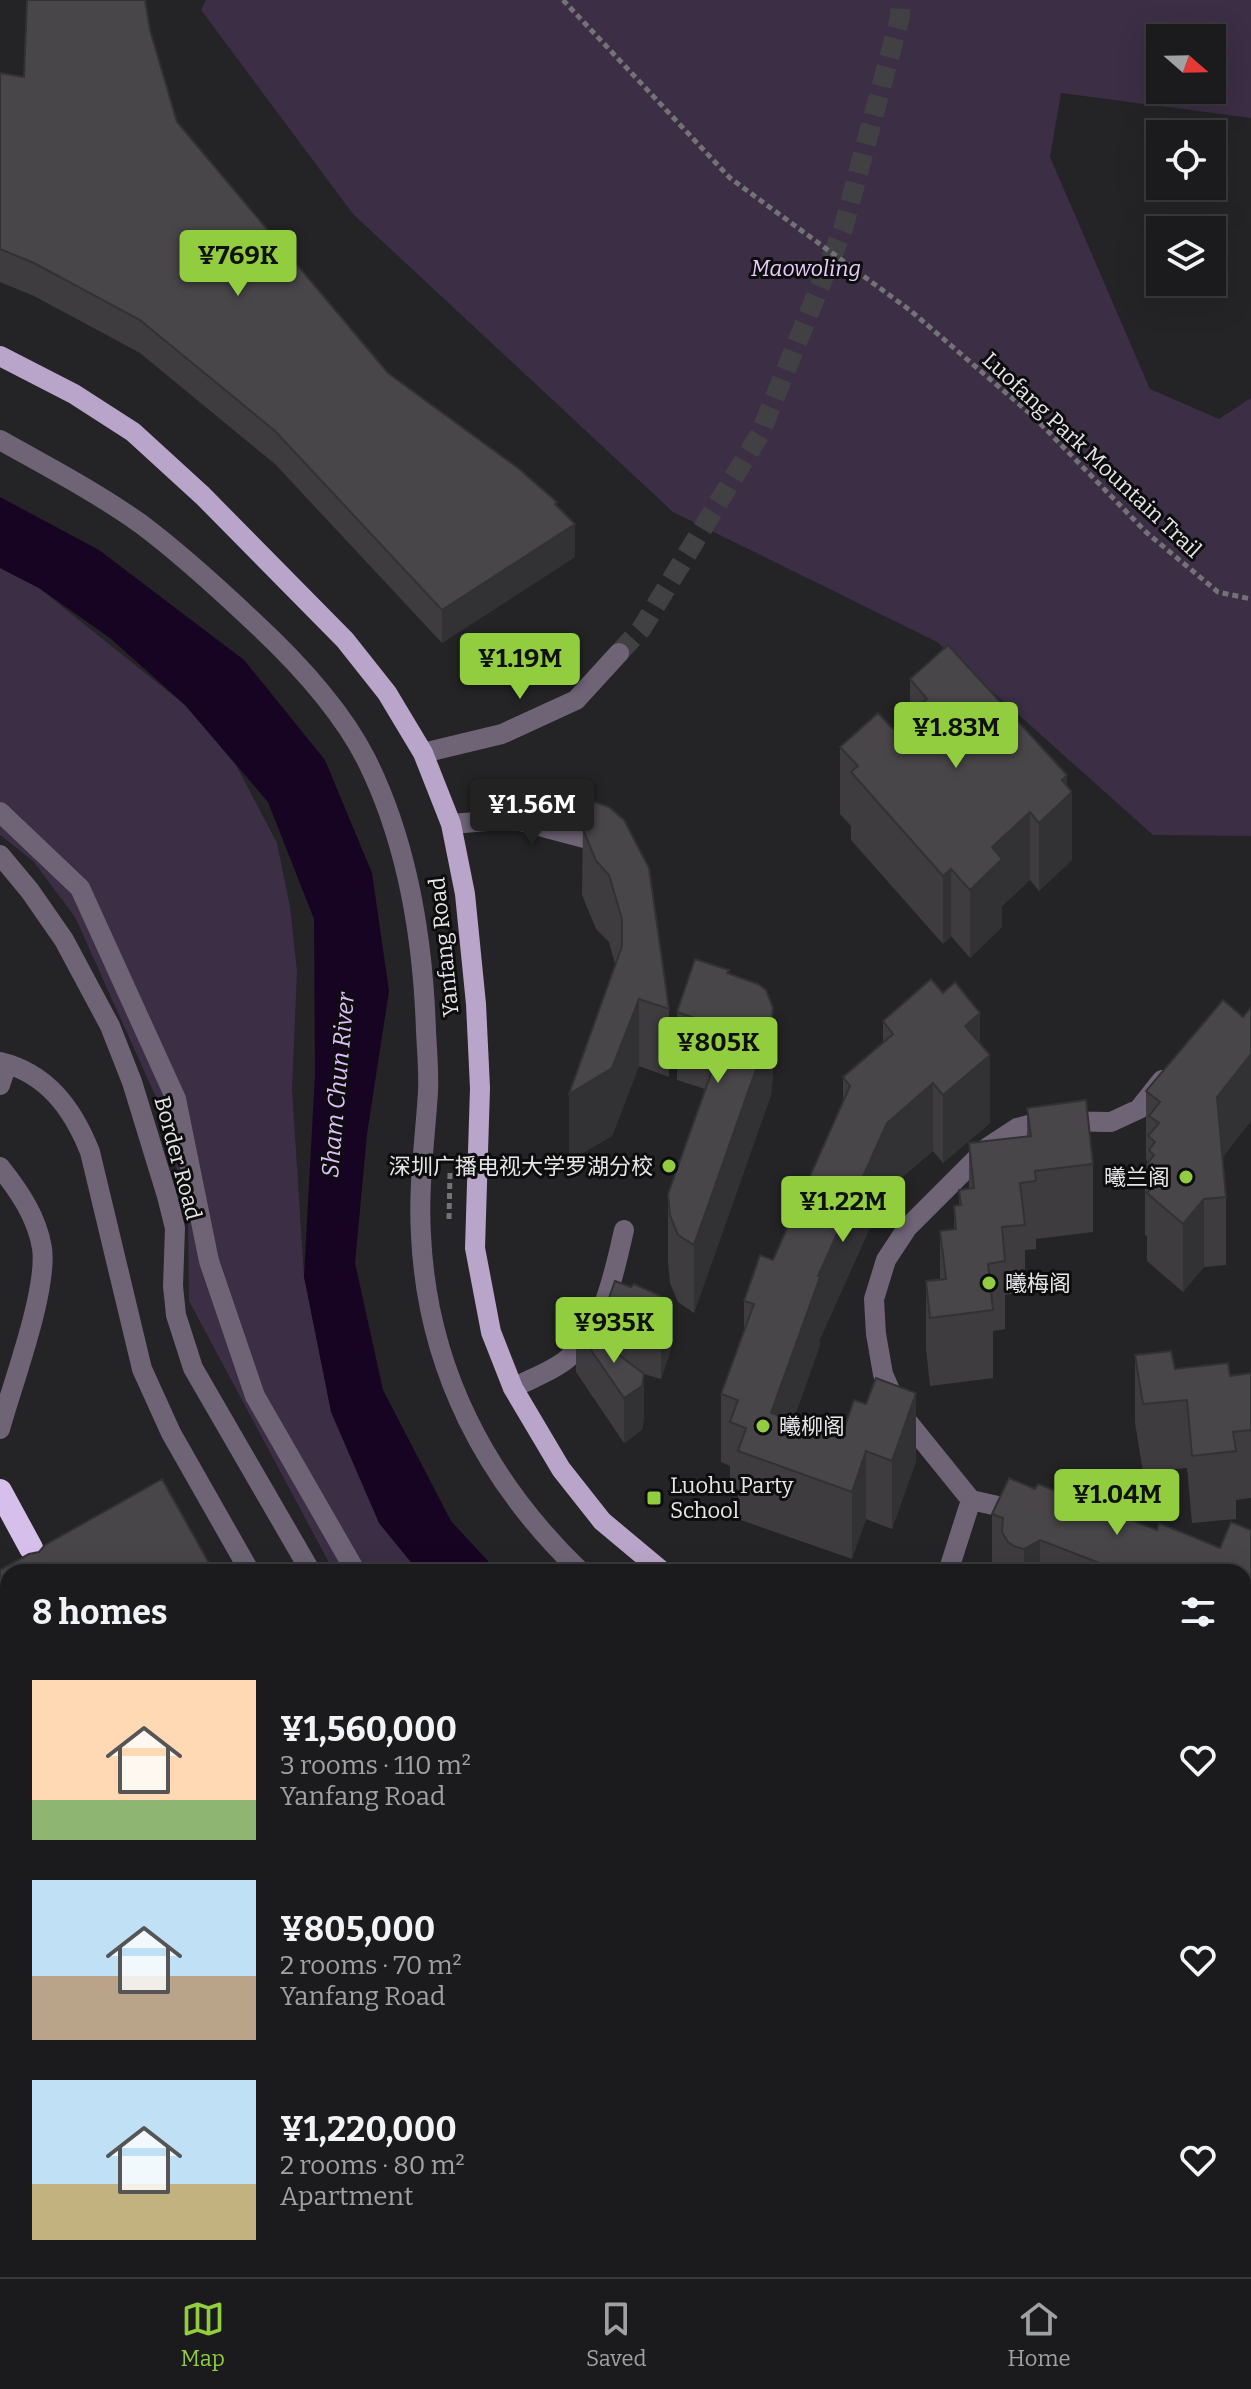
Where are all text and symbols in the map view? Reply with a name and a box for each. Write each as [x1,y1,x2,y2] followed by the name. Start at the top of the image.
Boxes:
[1146,24,1226,104] north arrow
[1146,24,1226,296] map controls
[1146,120,1226,200] button: locate
[1146,216,1226,296] button: layers
[182,230,294,298] pin: ¥769K
[198,240,278,271] text: ¥769K
[751,255,861,282] park label: Maowoling
[977,346,1207,564] street label: Luofang Park Mountain Trail
[455,633,585,701] pin: ¥1.19M
[478,643,562,674] text: ¥1.19M
[891,702,1021,770] pin: ¥1.83M
[912,712,1000,743] text: ¥1.83M
[467,779,597,847] pin: ¥1.56M
[488,789,576,820] text: ¥1.56M
[423,876,465,1018] street label: Yanfang Road
[316,990,360,1179] water label: Sham Chun River
[662,1017,774,1085] pin: ¥805K
[676,1027,760,1058] text: ¥805K
[149,1093,207,1223] street label: Border Road
[389,1153,653,1180] place label: 深圳广播电视大学罗湖分校
[660,1157,678,1175] marker: 深圳广播电视大学罗湖分校
[1104,1164,1170,1191] place label: 曦兰阁
[1177,1168,1195,1186] marker: 曦兰阁
[778,1176,908,1244] pin: ¥1.22M
[799,1186,887,1217] text: ¥1.22M
[1005,1270,1071,1297] place label: 曦梅阁
[980,1274,998,1292] marker: 曦梅阁
[558,1297,670,1365] pin: ¥935K
[574,1307,654,1338] text: ¥935K
[779,1413,845,1440] place label: 曦柳阁
[754,1417,772,1435] marker: 曦柳阁
[1052,1469,1182,1537] pin: ¥1.04M
[670,1472,794,1524] place label: Luohu Party School
[1072,1479,1162,1510] text: ¥1.04M
[645,1489,663,1507] marker: Luohu Party School
[1176,1590,1220,1634] icon: filters
[32,1592,168,1633] text: 8 homes
[280,1709,457,1750] text: ¥1,560,000
[96,1712,192,1808] icon: home
[1176,1738,1220,1782] icon: heart
[280,1750,471,1781] text: 3 rooms · 110 m²
[280,1781,445,1812] text: Yanfang Road
[280,1909,435,1950] text: ¥805,000
[96,1912,192,2008] icon: home
[1176,1938,1220,1982] icon: heart
[280,1950,462,1981] text: 2 rooms · 70 m²
[280,1981,445,2012] text: Yanfang Road
[280,2109,457,2150] text: ¥1,220,000
[96,2112,192,2208] icon: home
[1176,2138,1220,2182] icon: heart
[280,2150,465,2181] text: 2 rooms · 80 m²
[280,2181,413,2212] text: Apartment
[181,2297,225,2372] tab: Map
[586,2297,646,2372] tab: Saved
[1008,2297,1070,2372] tab: Home

